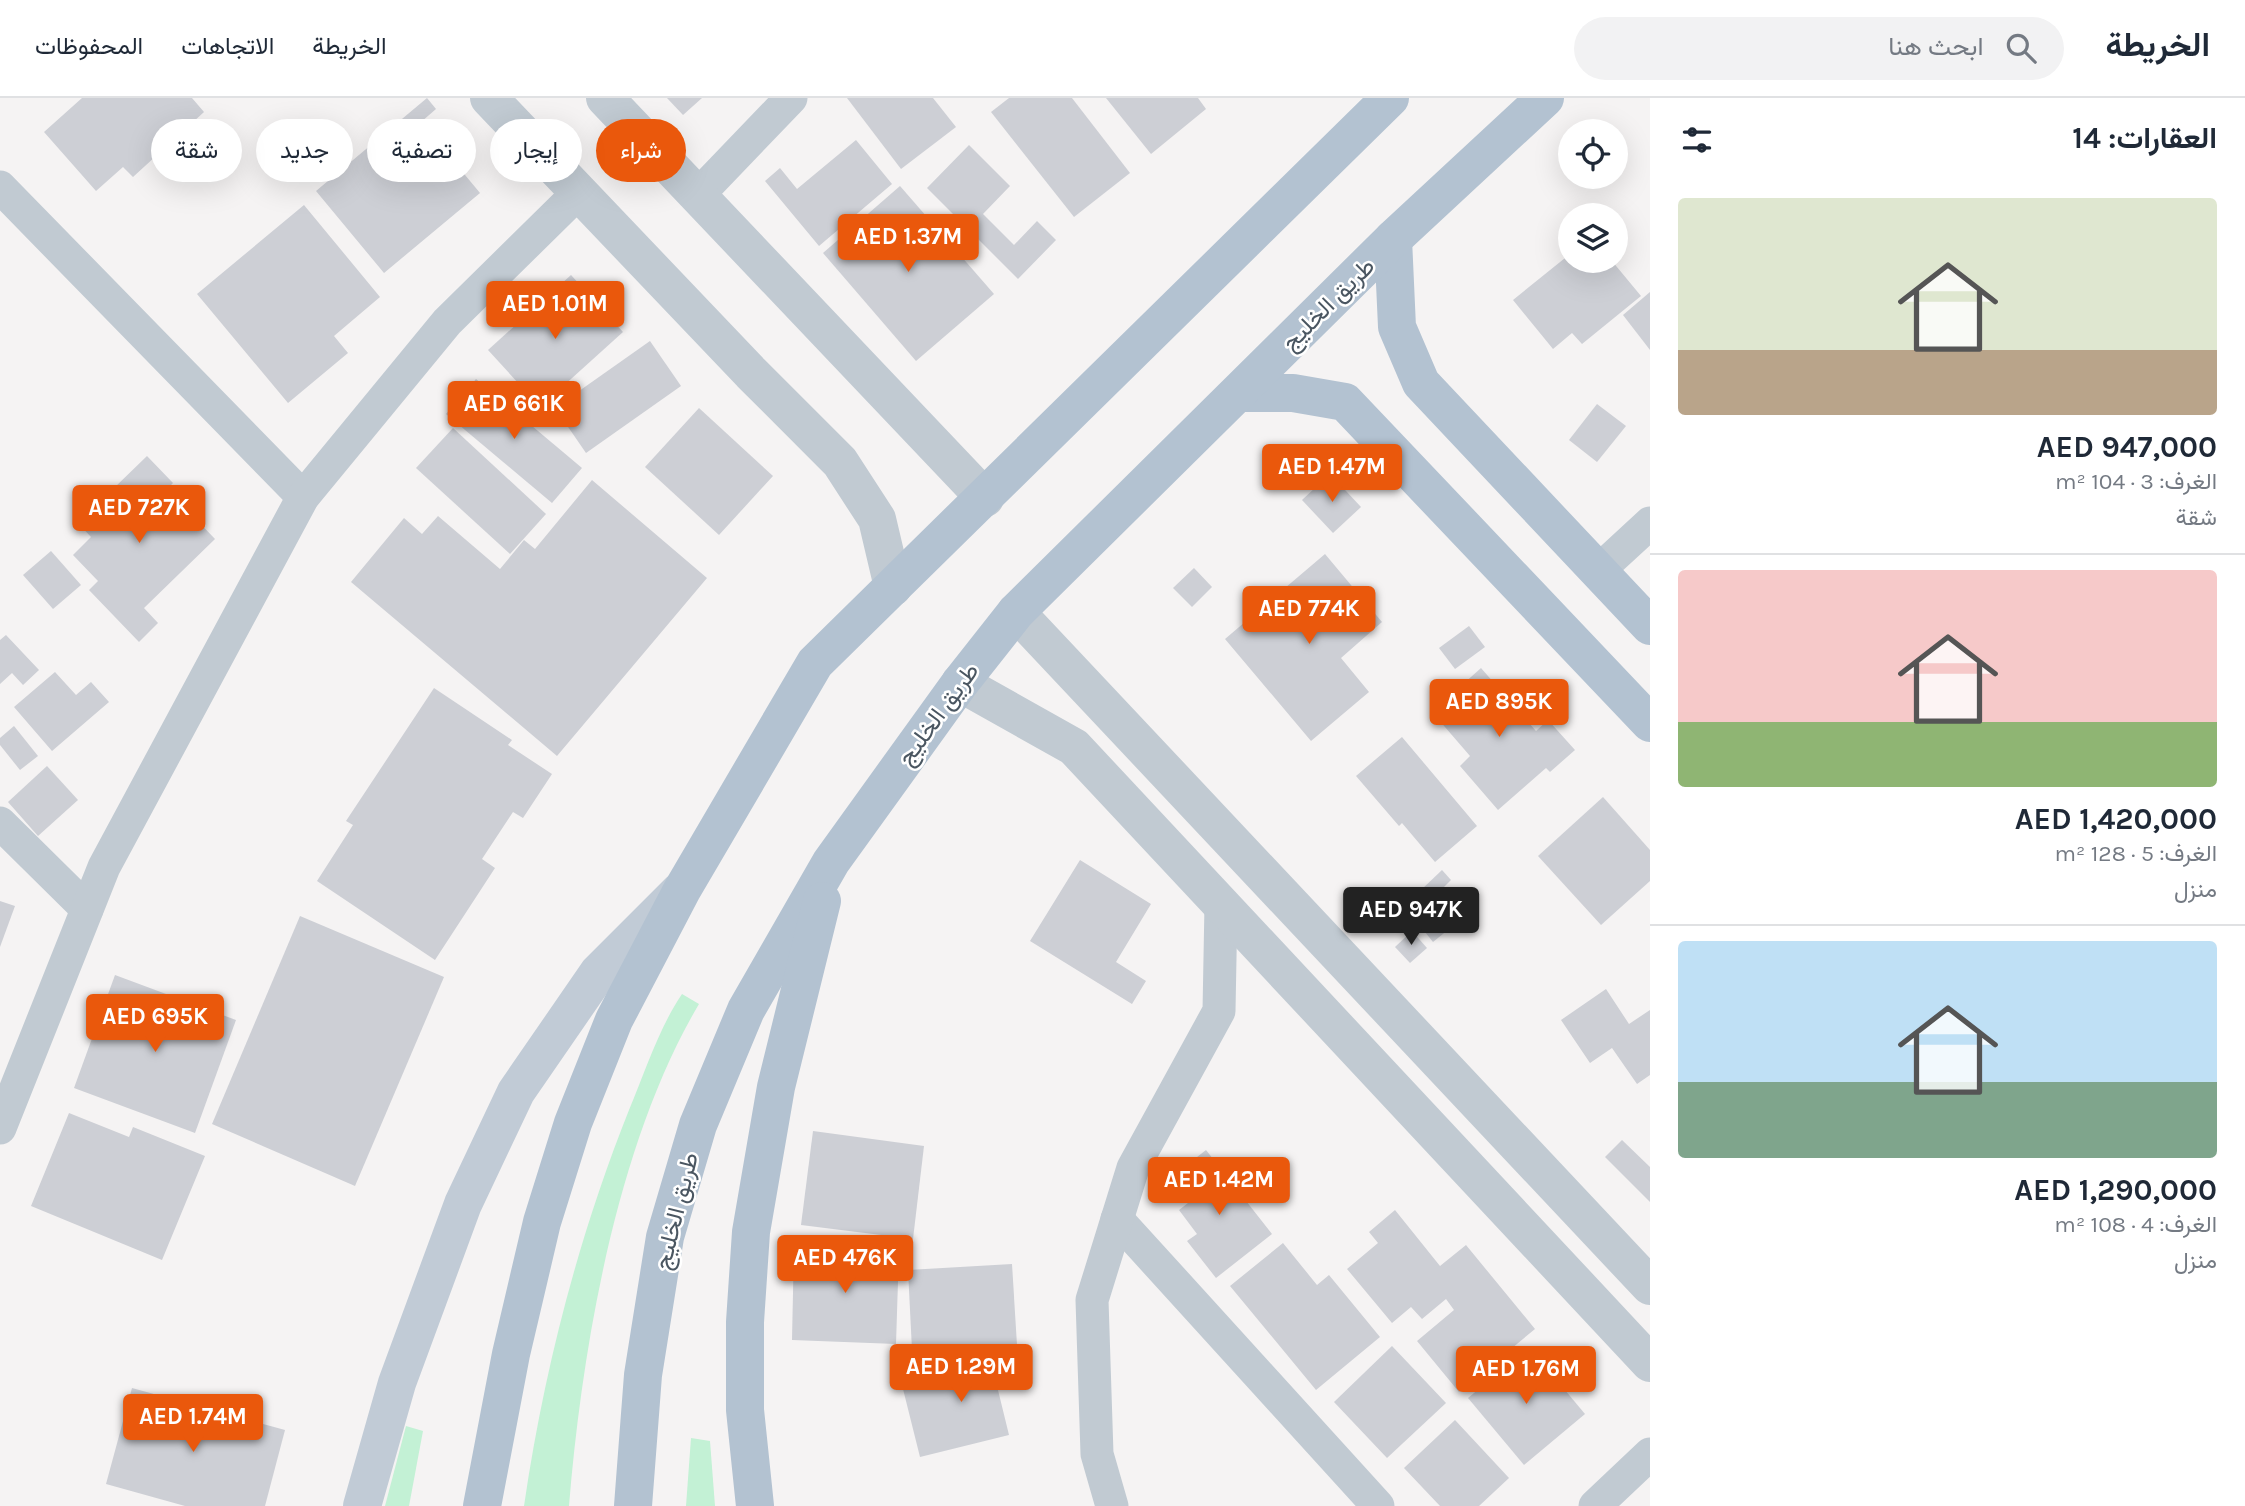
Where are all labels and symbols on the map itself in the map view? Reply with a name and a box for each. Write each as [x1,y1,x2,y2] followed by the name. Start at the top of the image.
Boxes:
[828,214,988,274] pin: AED 1.37M
[1276,252,1382,358] street label: طريق الخليج
[475,282,635,341] pin: AED 1.01M
[442,382,586,441] pin: AED 661K
[1252,444,1412,504] pin: AED 1.47M
[67,486,211,545] pin: AED 727K
[1237,587,1381,646] pin: AED 774K
[892,657,987,772] street label: طريق الخليج
[1427,680,1571,739] pin: AED 895K
[1339,888,1483,947] pin: AED 947K
[83,995,227,1054] pin: AED 695K
[648,1150,707,1273] street label: طريق الخليج
[1139,1158,1299,1217] pin: AED 1.42M
[773,1236,917,1295] pin: AED 476K
[881,1344,1041,1404] pin: AED 1.29M
[1446,1346,1606,1406] pin: AED 1.76M
[113,1394,273,1454] pin: AED 1.74M

